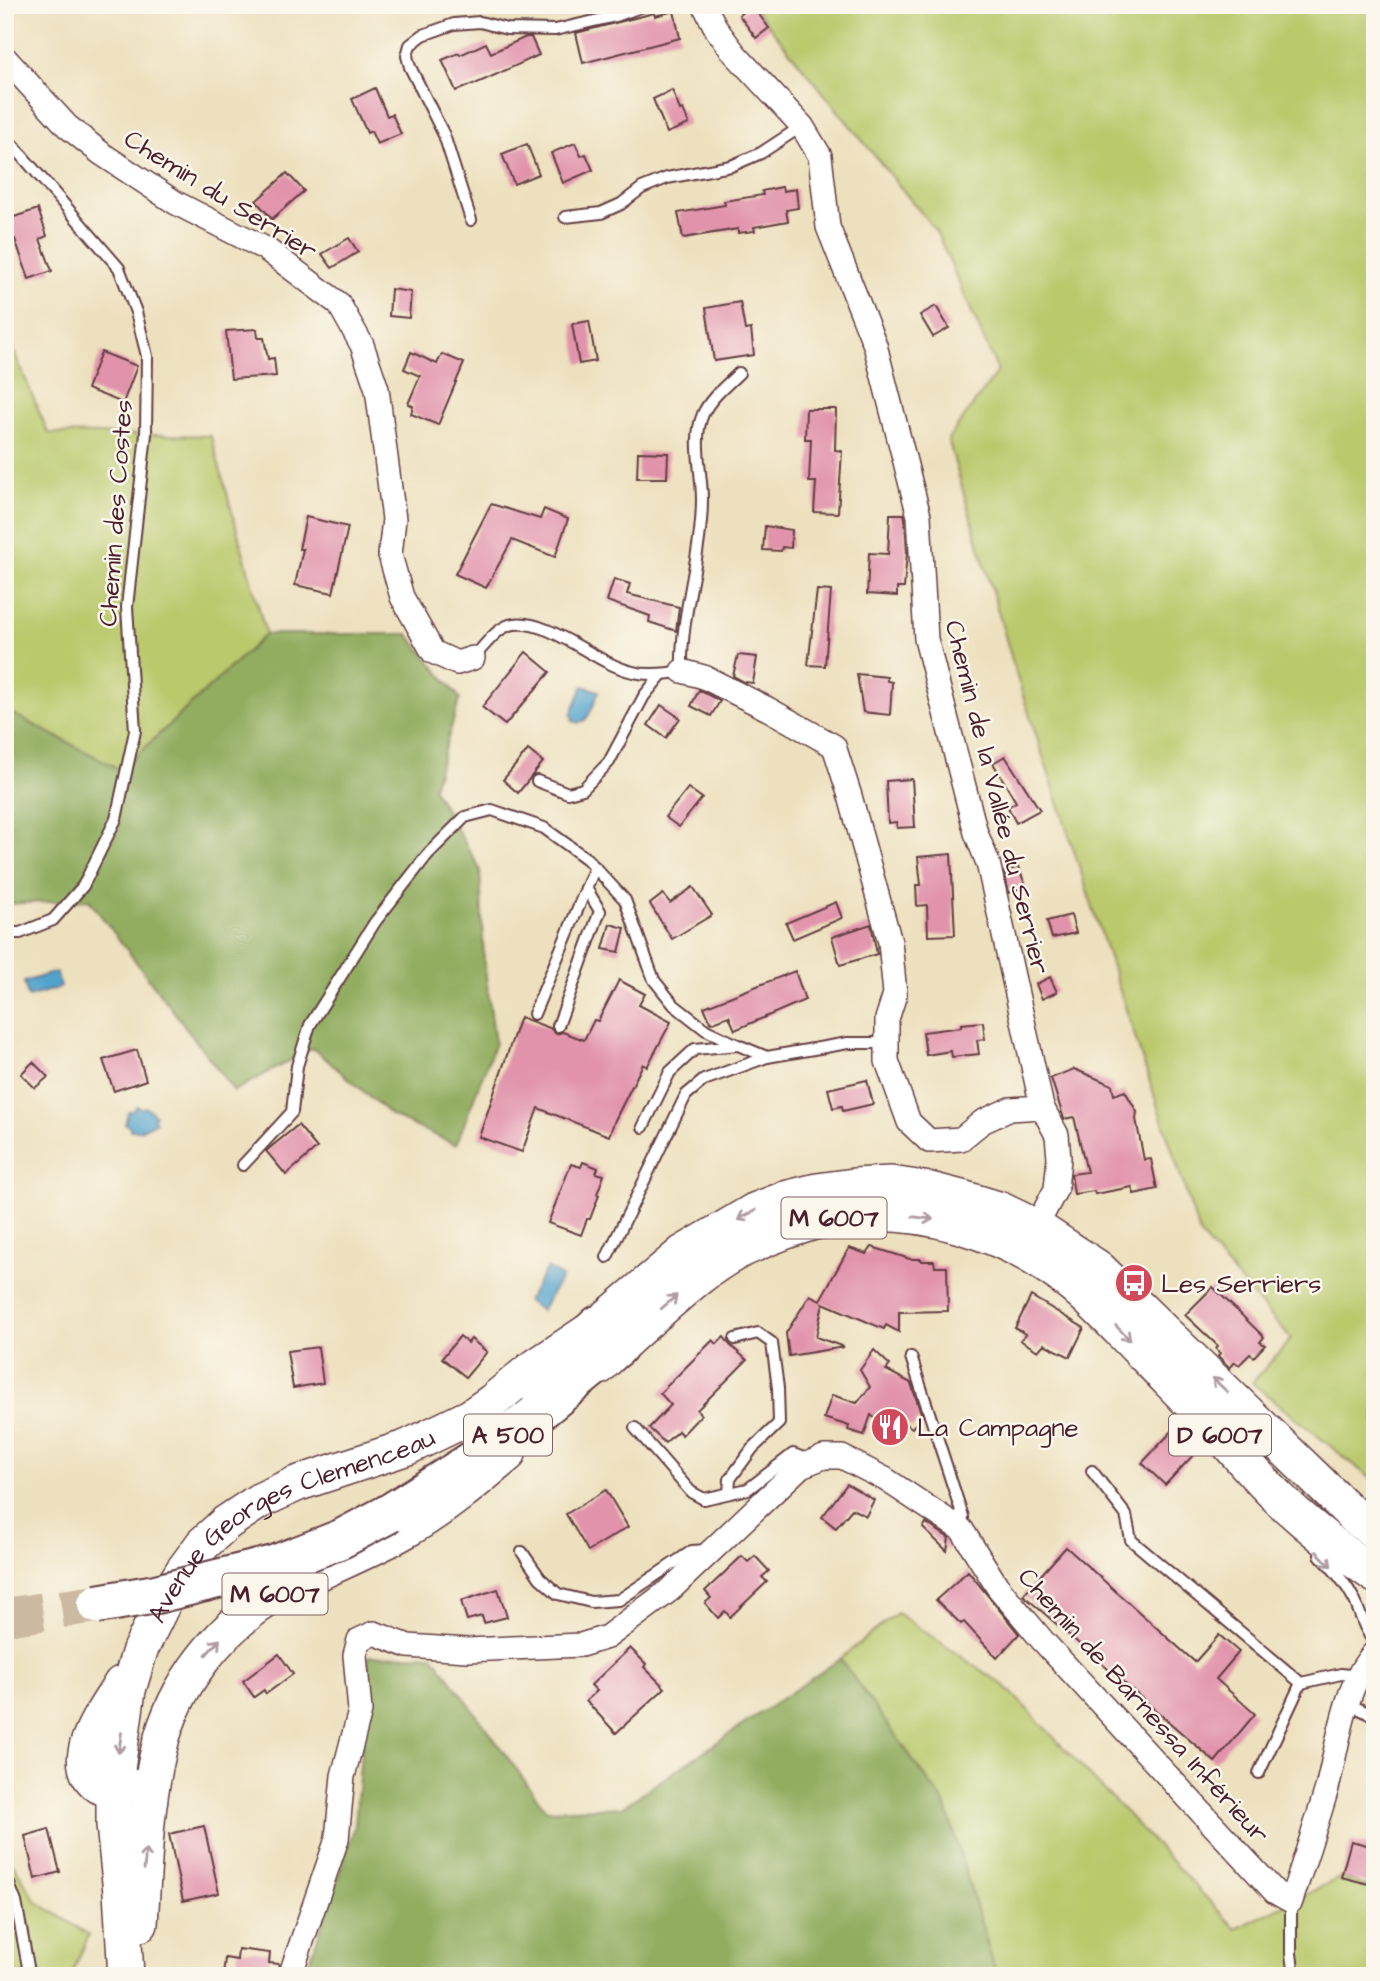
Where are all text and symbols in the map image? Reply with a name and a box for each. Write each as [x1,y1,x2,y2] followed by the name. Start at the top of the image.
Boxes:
[117,121,324,269] street label: Chemin du Serrier
[90,398,142,628] street label: Chemin des Costes
[936,617,1058,978] street label: Chemin de la Vallée du Serrier
[782,1198,886,1238] road number: M 6007
[737,1208,757,1222] one-way arrow
[911,1212,934,1225] one-way arrow
[1113,1262,1155,1304] bus stop icon: Les Serriers
[1161,1266,1321,1302] place label: Les Serriers
[660,1294,678,1310] one-way arrow
[1114,1324,1131,1341] one-way arrow
[1212,1376,1229,1393] one-way arrow
[869,1406,911,1448] restaurant icon: La Campagne
[917,1410,1079,1448] place label: La Campagne
[464,1414,552,1456] road number: A 500
[1169,1414,1271,1456] road number: D 6007
[139,1420,441,1629] street label: Avenue Georges Clemenceau
[1316,1550,1333,1567] one-way arrow
[1009,1560,1277,1851] street label: Chemin de Barnessa Inférieur
[222,1574,328,1614] road number: M 6007
[204,1639,221,1656] one-way arrow
[113,1731,126,1753] one-way arrow
[139,1848,152,1871] one-way arrow

